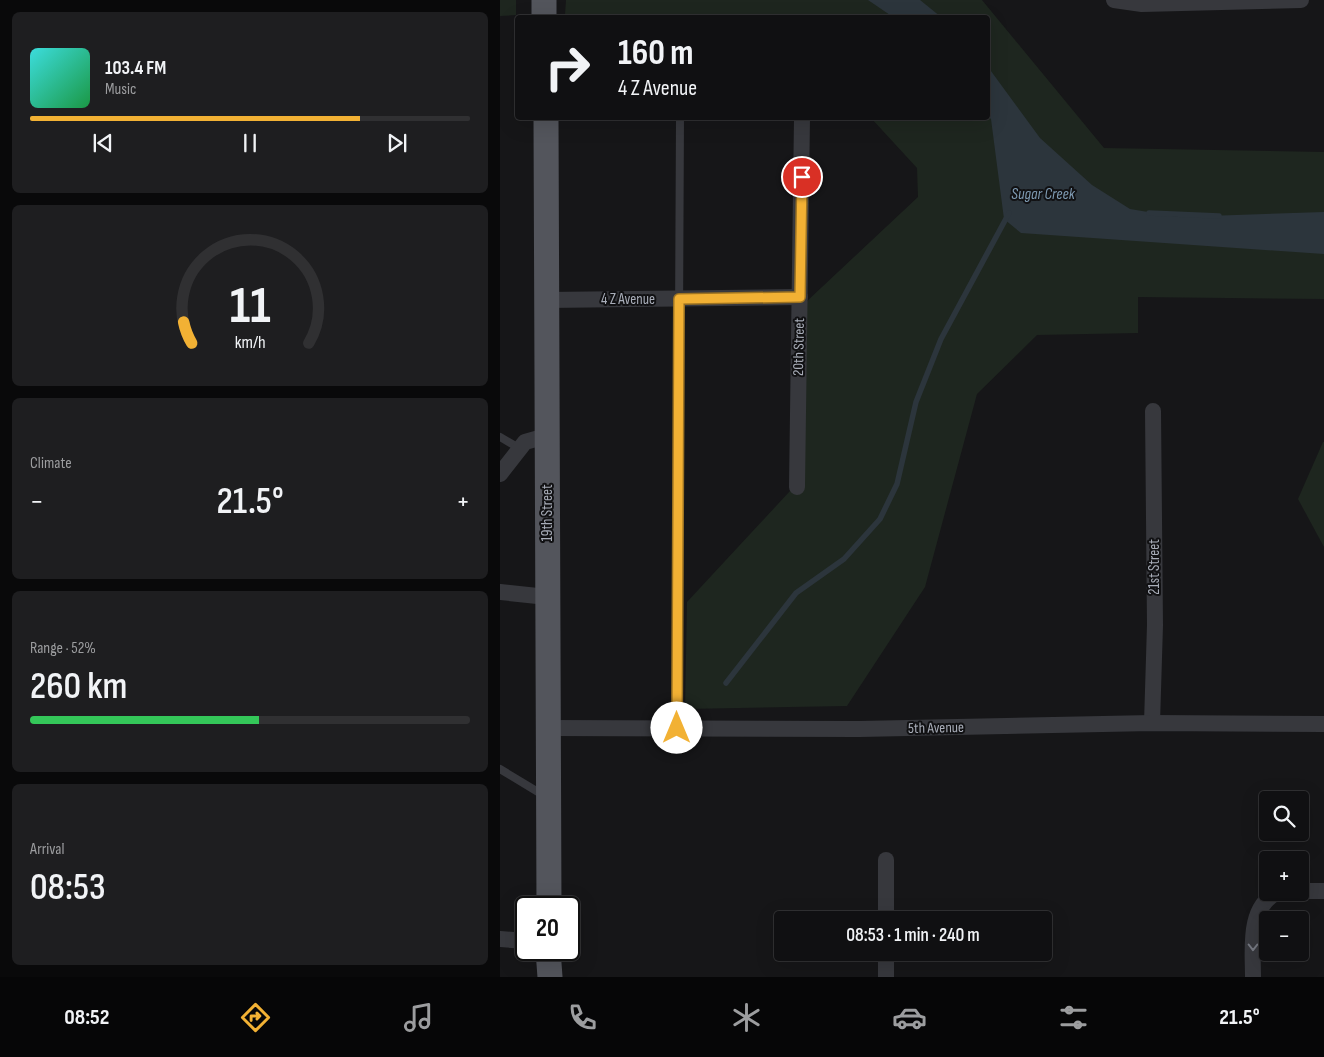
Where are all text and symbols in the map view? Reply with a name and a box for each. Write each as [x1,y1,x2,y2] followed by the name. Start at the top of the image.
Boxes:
[618,32,694,75] text: 160 m
[535,35,600,100] icon: right
[105,57,166,80] text: 103.4 FM
[618,75,697,102] text: 4 Z Avenue
[105,80,136,99] text: Music
[89,129,117,157] icon: previous
[236,129,264,157] icon: pause
[383,129,411,157] icon: next
[781,156,823,198] pin
[788,163,816,191] icon: arrive
[1011,185,1076,204] water label: Sugar Creek
[230,275,270,338] text: 11
[601,290,655,309] street label: 4 Z Avenue
[789,317,809,376] street label: 20th Street
[235,332,265,353] text: km/h
[30,454,72,473] text: Climate
[216,479,284,524] text: 21.5°
[538,484,557,542] street label: 19th Street
[30,485,44,518] text: −
[456,485,470,518] text: +
[1145,539,1164,595] street label: 21st Street
[30,639,96,658] text: Range · 52%
[30,664,127,709] text: 260 km
[650,701,702,753] position arrow
[908,718,964,738] street label: 5th Avenue
[1259,791,1309,961] map controls
[1259,791,1309,841] button: search
[30,840,64,859] text: Arrival
[1259,851,1309,901] button: +
[30,865,106,910] text: 08:53
[515,896,580,961] speed limit sign: 20
[1259,911,1309,961] button: −
[846,924,980,947] text: 08:53 · 1 min · 240 m
[1248,944,1258,952] one-way arrow
[238,1000,273,1035] icon: directions
[401,1000,436,1035] icon: music
[565,1000,600,1035] icon: phone
[729,1000,764,1035] icon: climate
[892,1000,927,1035] icon: car
[1056,1000,1091,1035] icon: filters
[64,1004,109,1031] text: 08:52
[1219,1004,1260,1031] text: 21.5°

